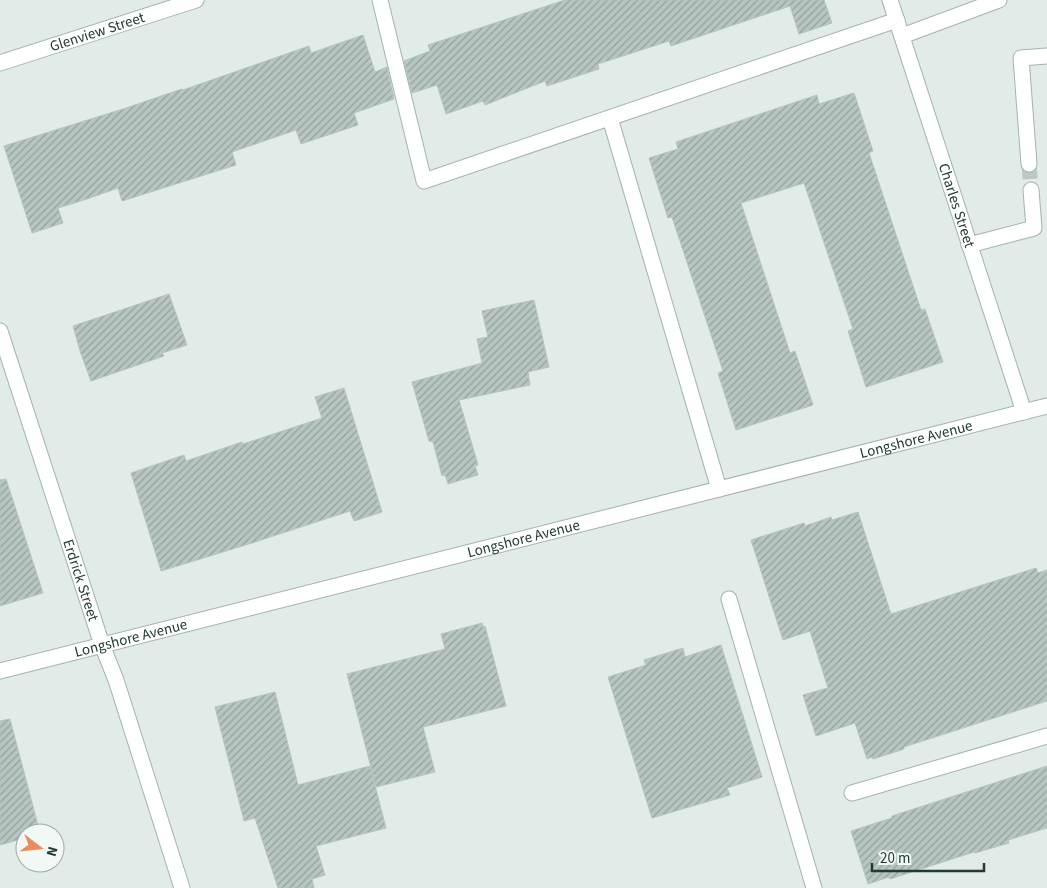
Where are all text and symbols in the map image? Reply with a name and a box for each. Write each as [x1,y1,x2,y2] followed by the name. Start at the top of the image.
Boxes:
[47,7,147,57] street label: Glenview Street
[933,161,980,251] street label: Charles Street
[858,415,975,464] street label: Longshore Avenue
[465,515,582,563] street label: Longshore Avenue
[57,537,104,624] street label: Erdrick Street
[72,614,190,663] street label: Longshore Avenue
[15,823,65,873] north arrow
[872,840,984,872] scale bar
[41,844,62,859] text: N
[880,848,910,869] text: 20 m

